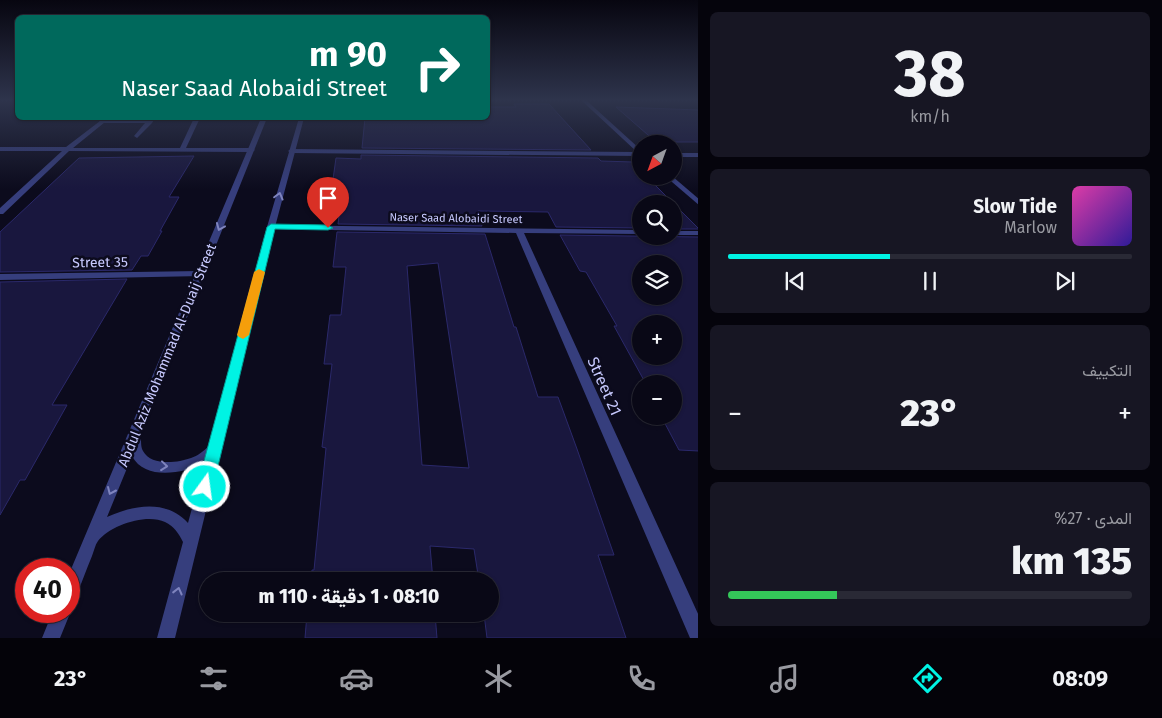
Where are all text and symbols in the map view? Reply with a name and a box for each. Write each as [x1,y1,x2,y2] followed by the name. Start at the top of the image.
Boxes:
[309,33,387,75] text: 90 m
[405,35,470,100] icon: right
[894,35,966,113] text: 38
[121,75,387,102] text: Naser Saad Alobaidi Street
[910,107,950,126] text: km/h
[632,135,682,185] north arrow
[632,135,682,425] map controls
[307,177,349,228] pin
[314,184,342,212] icon: arrive
[274,192,284,201] one-way arrow
[632,195,682,245] button: search
[973,195,1057,218] text: Slow Tide
[389,211,523,226] street label: Naser Saad Alobaidi Street
[1004,218,1057,237] text: Marlow
[215,223,225,231] one-way arrow
[115,240,220,469] street label: Abdul Aziz Mohammad Al-Duaij Street
[72,254,128,271] street label: Street 35
[632,255,682,305] button: layers
[781,267,809,295] icon: previous
[916,267,944,295] icon: pause
[1051,267,1079,295] icon: next
[632,315,682,365] button: +
[583,354,626,418] street label: Street 21
[1082,361,1132,380] text: التكييف
[632,375,682,425] button: −
[900,390,960,436] text: 23°
[728,397,742,430] text: −
[1118,397,1132,430] text: +
[160,460,168,471] one-way arrow
[178,460,230,512] position arrow
[106,486,117,495] one-way arrow
[1054,509,1132,528] text: المدى · 27%
[1011,538,1132,584] text: 135 km
[15,558,80,623] speed limit sign: 40
[259,585,439,608] text: 08:10 · 1 دقيقة · 110 m
[172,586,183,595] one-way arrow
[196,661,231,696] icon: filters
[339,661,374,696] icon: car
[481,661,516,696] icon: climate
[624,661,659,696] icon: phone
[767,661,802,696] icon: music
[910,661,945,696] icon: directions
[54,665,88,692] text: 23°
[1052,665,1108,692] text: 08:09

